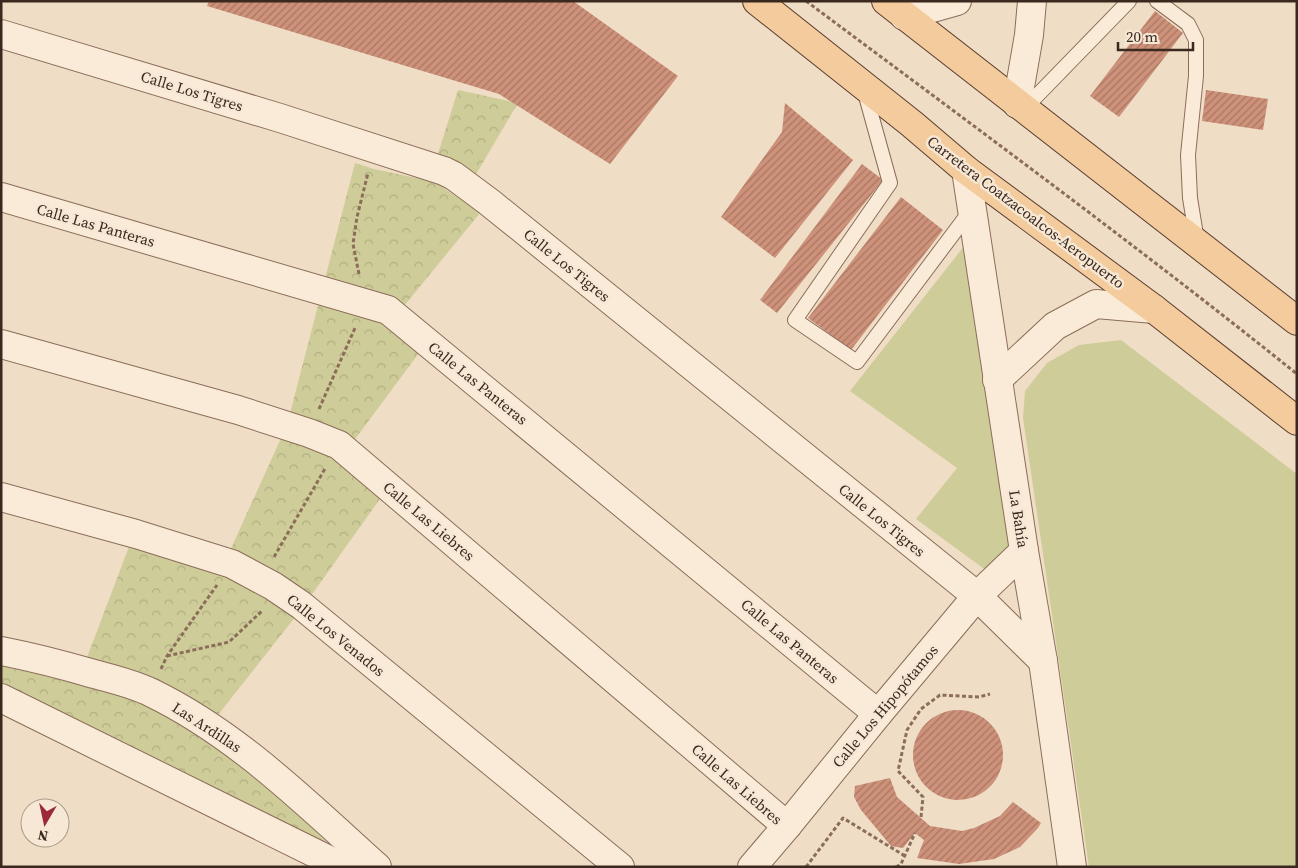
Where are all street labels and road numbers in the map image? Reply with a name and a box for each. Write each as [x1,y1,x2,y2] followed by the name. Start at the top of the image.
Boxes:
[138,66,246,116] street label: Calle Los Tigres
[923,131,1129,293] street label: Carretera Coatzacoalcos-Aeropuerto
[34,198,158,252] street label: Calle Las Panteras
[519,224,615,306] street label: Calle Los Tigres
[424,336,532,430] street label: Calle Las Panteras
[379,476,479,566] street label: Calle Las Liebres
[834,479,930,561] street label: Calle Los Tigres
[1004,489,1034,550] street label: La Bahía
[283,589,389,681] street label: Calle Los Venados
[737,594,843,688] street label: Calle Las Panteras
[827,640,943,772] street label: Calle Los Hipopótamos
[168,697,246,757] street label: Las Ardillas
[687,739,787,829] street label: Calle Las Liebres

